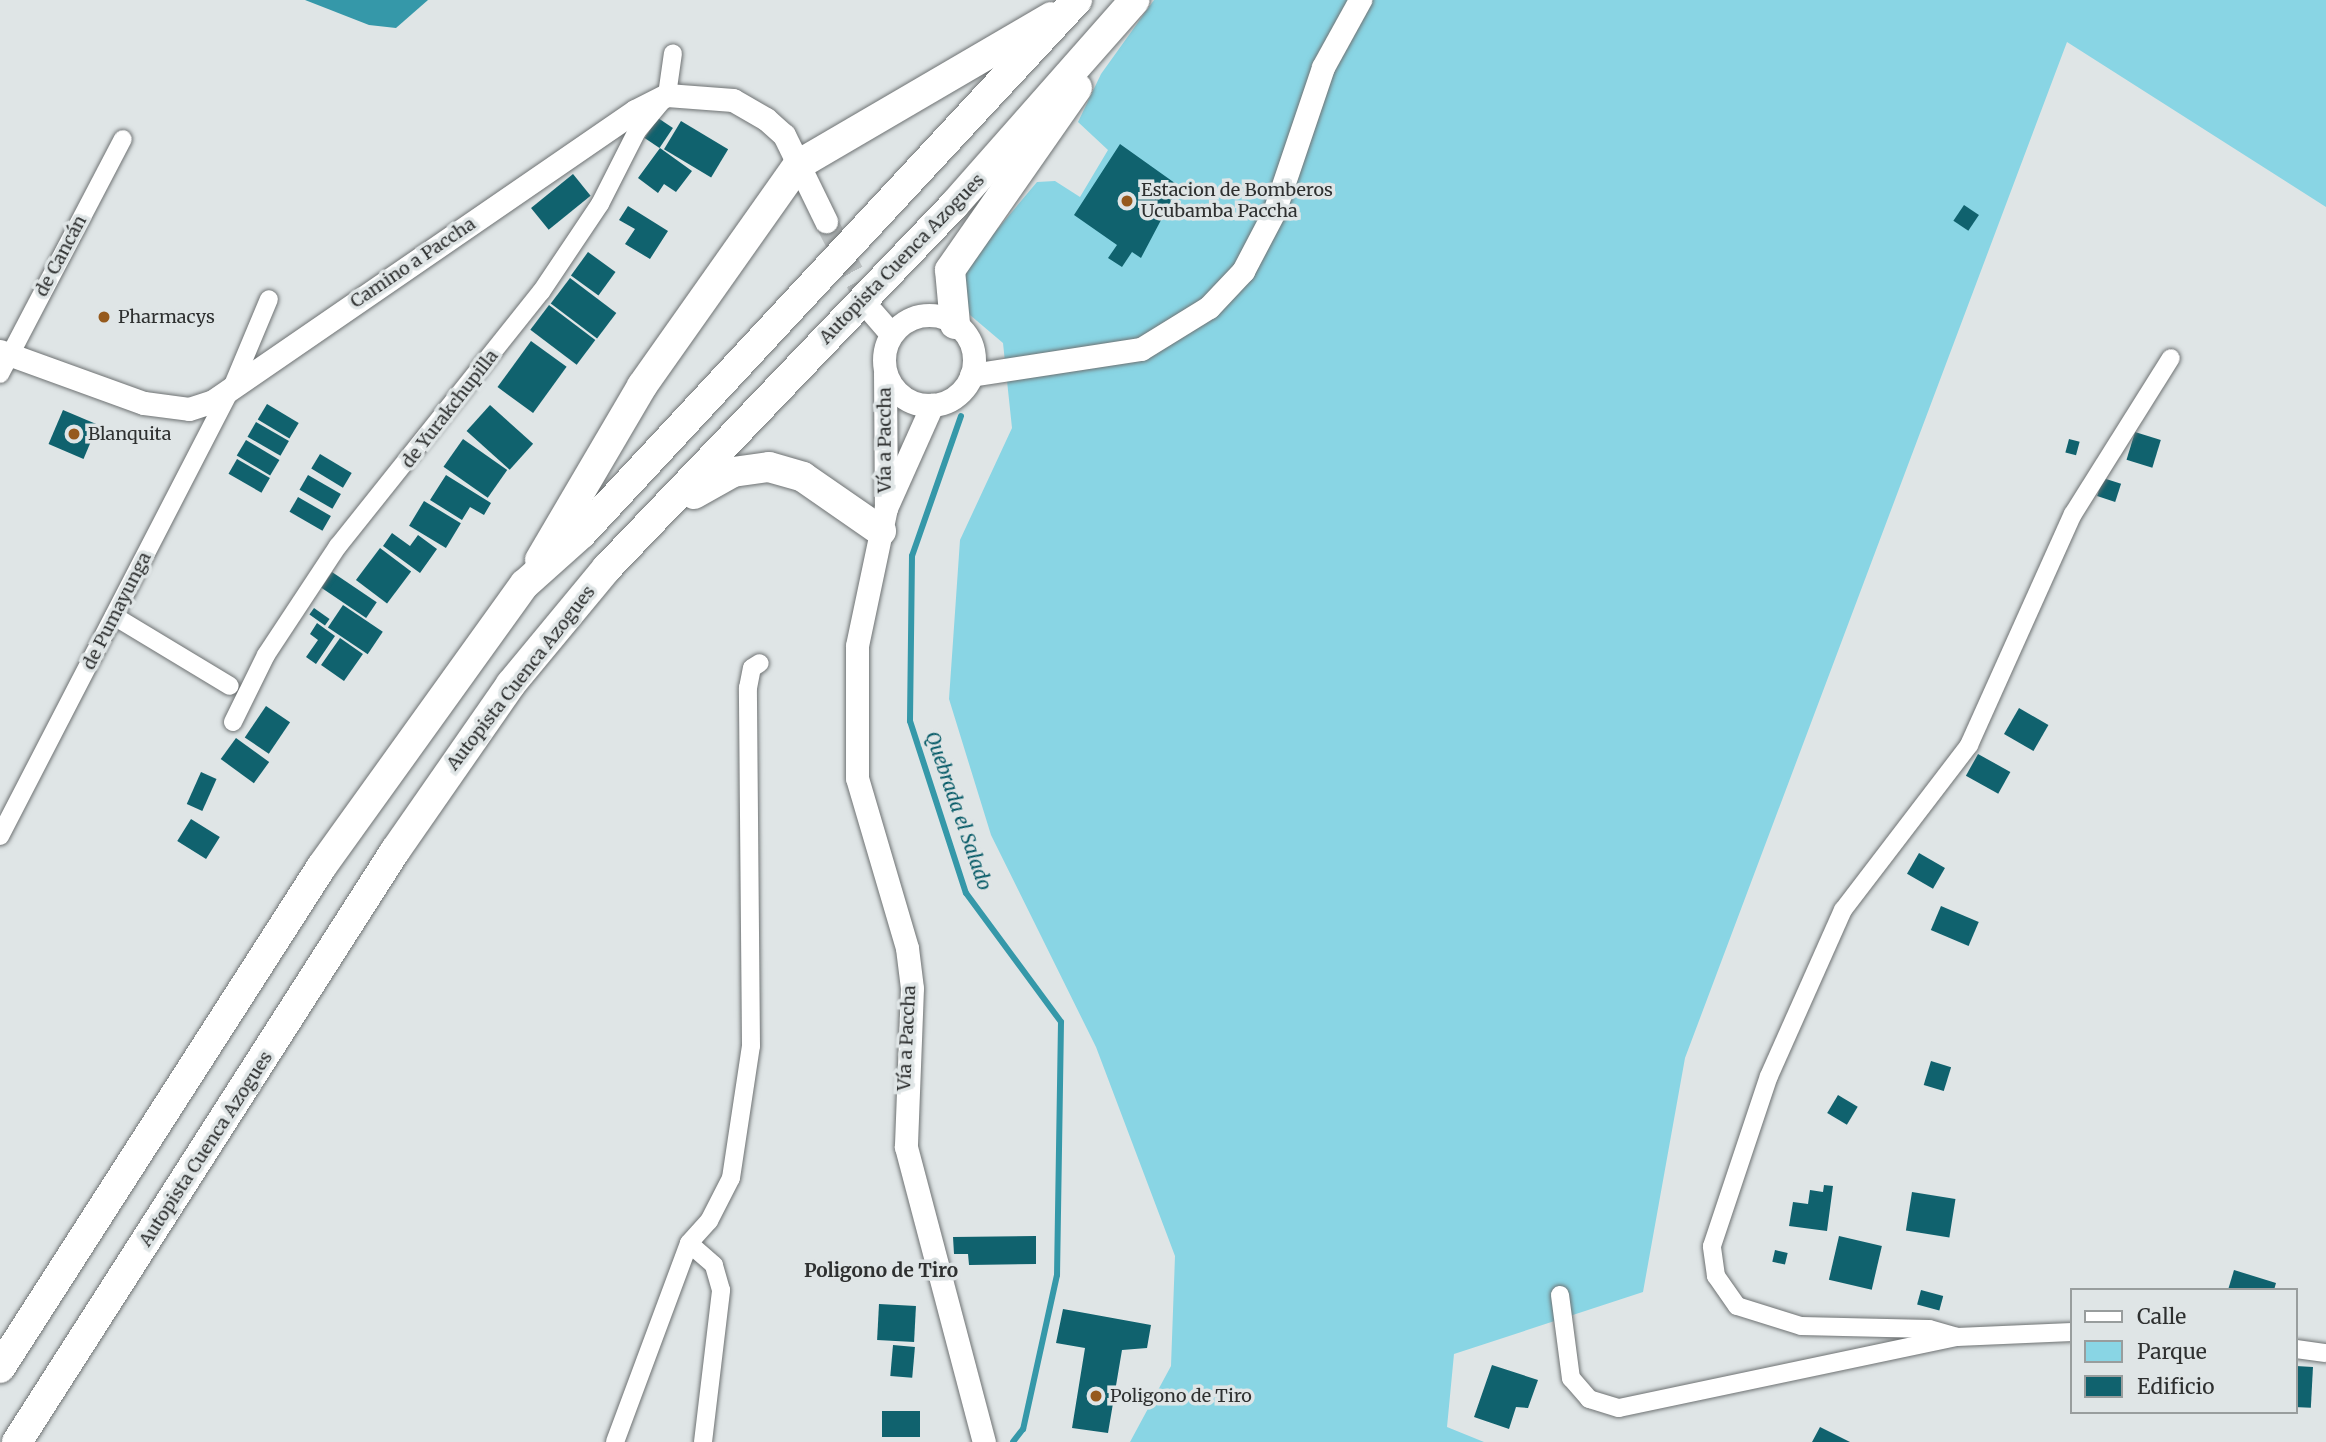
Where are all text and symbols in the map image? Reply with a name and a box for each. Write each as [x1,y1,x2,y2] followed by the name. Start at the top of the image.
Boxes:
[815,169,989,349] street label: Autopista Cuenca Azogues
[1141,180,1333,222] place label: Estacion de Bomberos Ucubamba Paccha
[1119,193,1135,209] marker: Estacion de Bomberos Ucubamba Paccha
[31,212,91,300] street label: de Cancán
[346,213,480,313] street label: Camino a Paccha
[118,306,215,328] place label: Pharmacys
[96,309,112,325] marker: Pharmacys
[397,346,503,472] street label: de Yurakchupilla
[874,387,896,493] street label: Vía a Paccha
[88,423,171,445] place label: Blanquita
[66,426,82,442] marker: Blanquita
[78,549,156,673] street label: de Pumayunga
[442,581,600,775] street label: Autopista Cuenca Azogues
[920,729,996,893] water label: Quebrada el Salado
[893,985,921,1091] street label: Vía a Paccha
[135,1047,277,1251] street label: Autopista Cuenca Azogues
[804,1260,958,1282] district label: Poligono de Tiro
[2070,1288,2298,1414] legend
[2137,1303,2186,1330] text: Calle
[2137,1338,2207,1365] text: Parque
[2137,1373,2214,1400] text: Edificio
[1110,1385,1252,1407] place label: Poligono de Tiro
[1088,1388,1104,1404] marker: Poligono de Tiro

